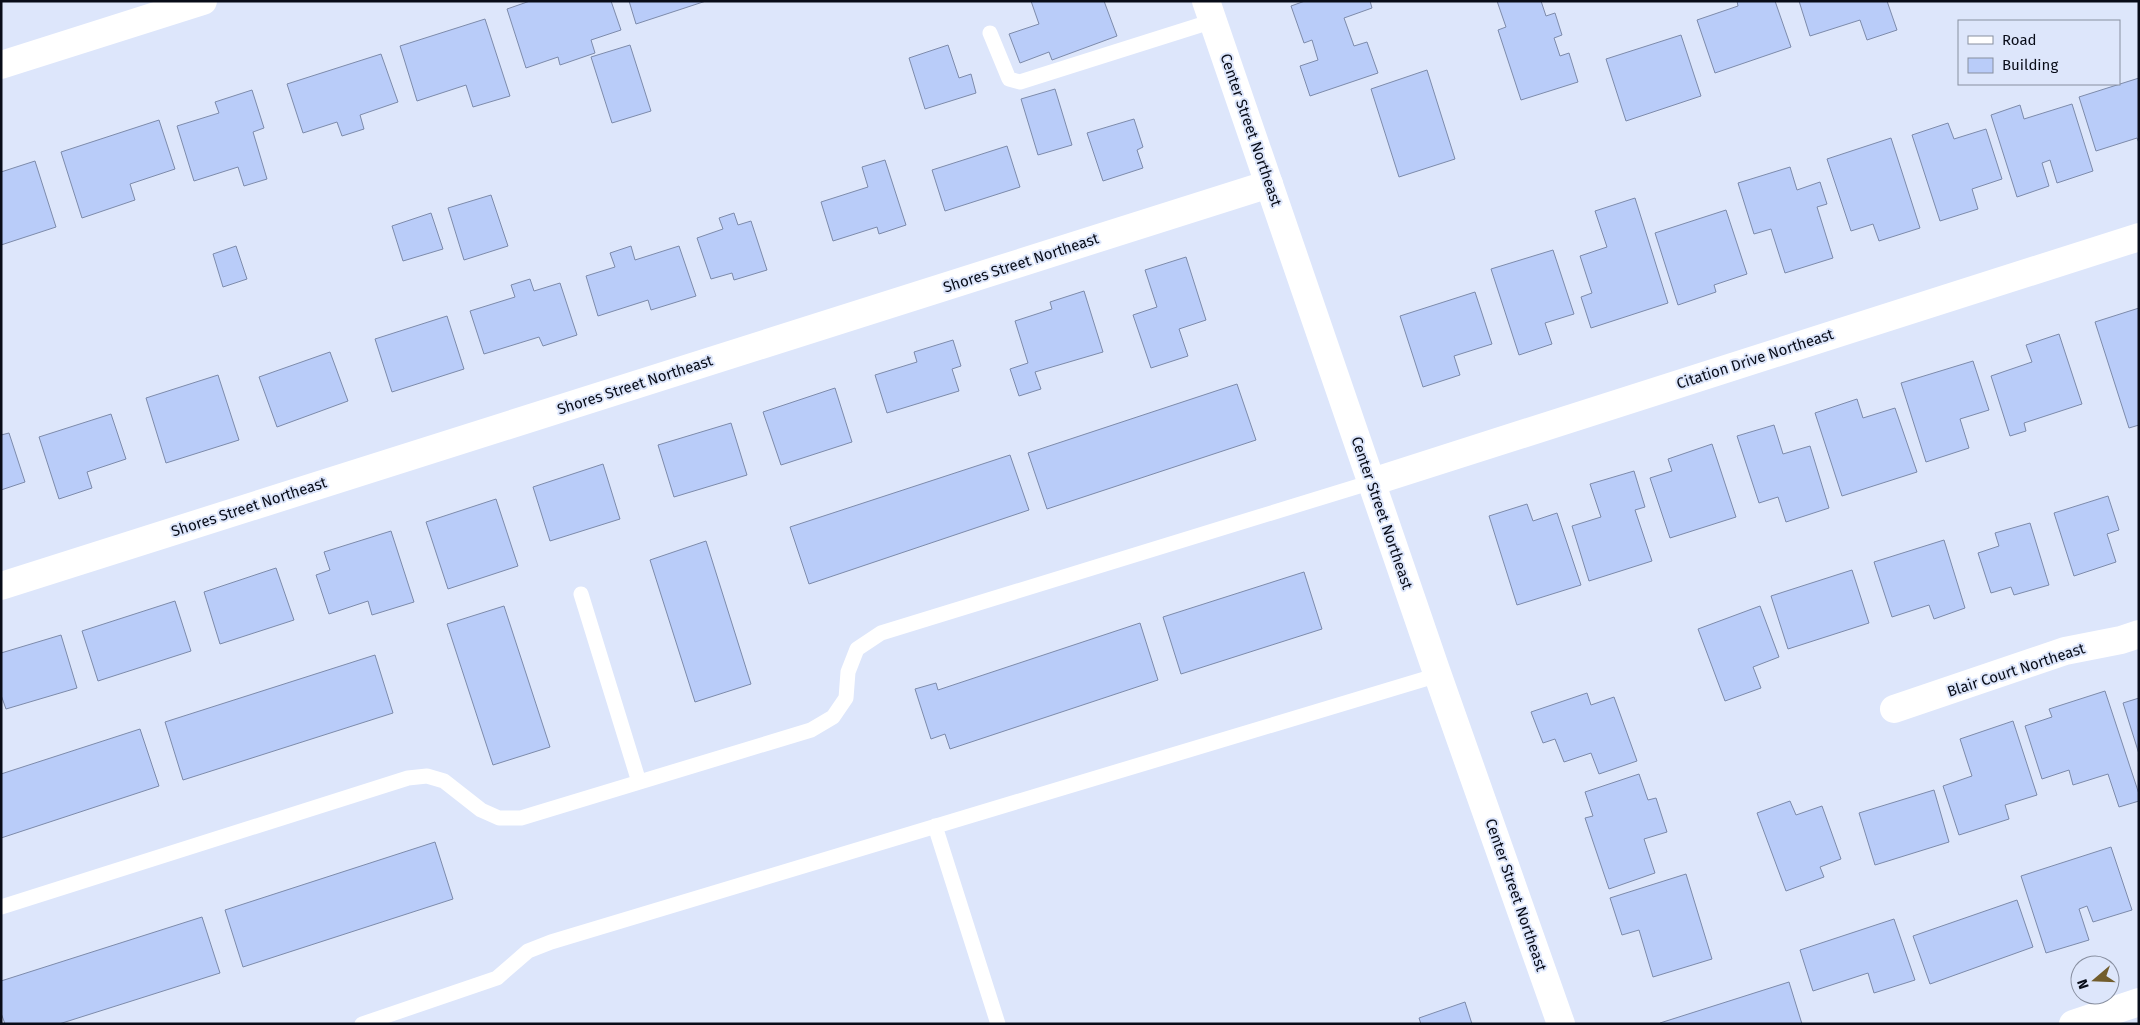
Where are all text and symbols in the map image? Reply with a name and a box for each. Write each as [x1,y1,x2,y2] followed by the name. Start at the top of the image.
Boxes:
[1958,20,2120,85] legend
[2002,31,2037,49] text: Road
[1216,51,1286,209] street label: Center Street Northeast
[2002,56,2058,74] text: Building
[941,229,1102,297] street label: Shores Street Northeast
[1674,325,1836,393] street label: Citation Drive Northeast
[555,351,716,419] street label: Shores Street Northeast
[1347,434,1417,592] street label: Center Street Northeast
[169,473,330,541] street label: Shores Street Northeast
[1945,639,2088,701] street label: Blair Court Northeast
[1481,816,1551,974] street label: Center Street Northeast
[2070,955,2120,1005] north arrow
[2074,977,2093,991] text: N

